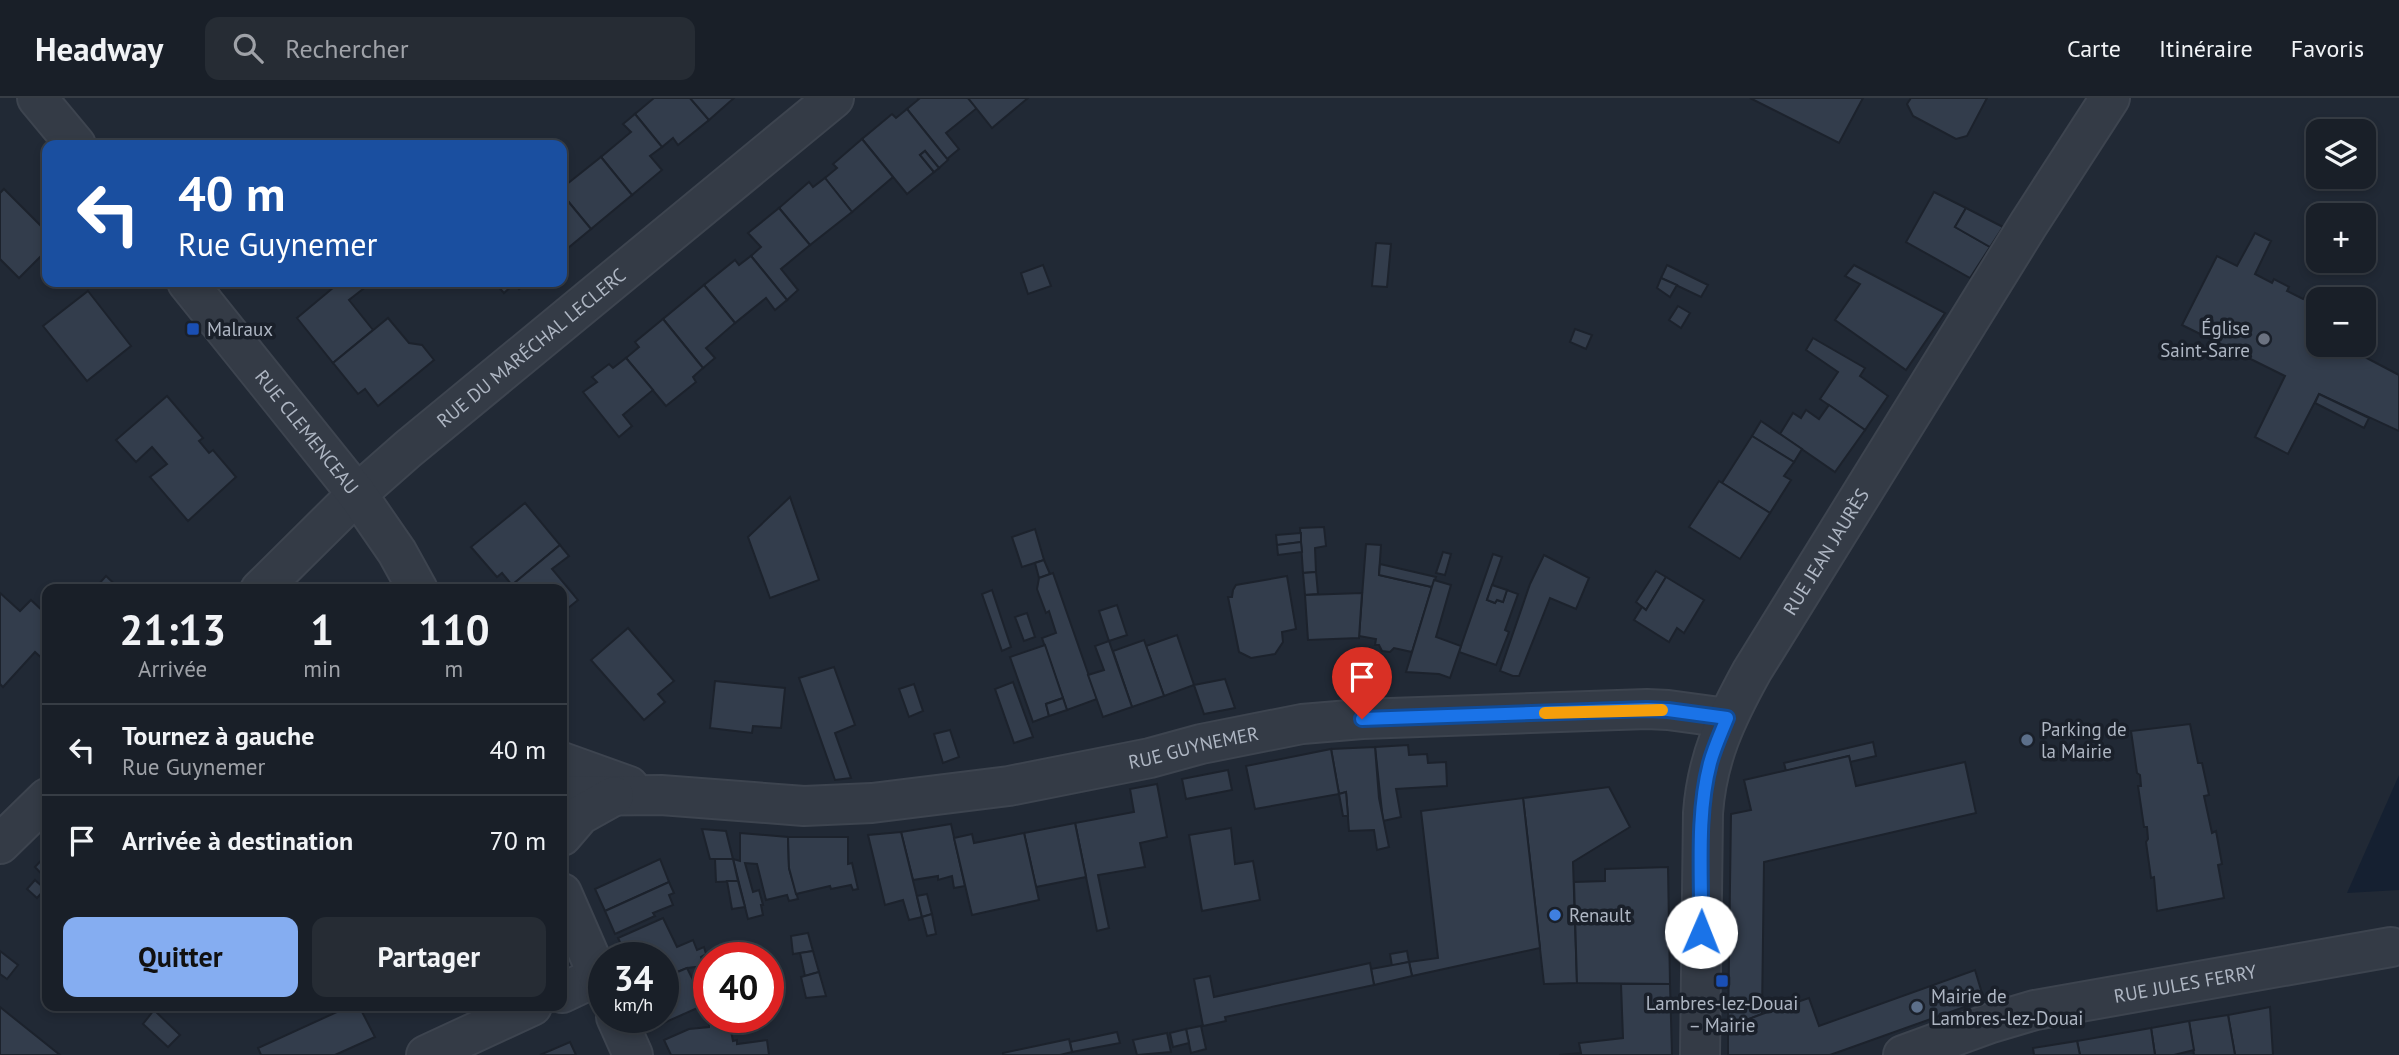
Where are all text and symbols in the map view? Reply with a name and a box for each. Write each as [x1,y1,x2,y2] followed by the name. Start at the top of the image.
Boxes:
[205,17,695,80] search box
[35,27,163,70] text: Headway
[229,29,267,67] icon: search
[285,32,408,65] text: Rechercher
[2067,33,2121,64] text: Carte
[2159,33,2253,64] text: Itinéraire
[2291,33,2364,64] text: Favoris
[2306,119,2376,357] map controls
[2306,119,2376,189] button: layers
[178,161,285,225] text: 40 m
[63,168,154,259] icon: left
[2306,203,2376,273] button: +
[178,223,377,265] text: Rue Guynemer
[432,263,631,432] street label: RUE DU MARÉCHAL LECLERC
[2306,287,2376,357] button: −
[2160,316,2250,362] place label: Église Saint-Sarre
[207,317,273,341] place label: Malraux
[185,321,201,337] marker: Malraux
[2256,331,2272,347] marker: Église Saint-Sarre
[250,365,364,499] street label: RUE CLEMENCEAU
[1778,484,1874,619] street label: RUE JEAN JAURÈS
[119,602,226,657] text: 21:13
[310,602,334,657] text: 1
[418,602,490,657] text: 110
[1332,647,1392,719] pin
[138,654,207,683] text: Arrivée
[303,654,341,683] text: min
[445,654,463,683] text: m
[1343,658,1381,696] icon: arrive
[2041,717,2127,763] place label: Parking de la Mairie
[122,719,314,752] text: Tournez à gauche
[1126,721,1261,774] street label: RUE GUYNEMER
[63,731,101,769] icon: left
[2019,732,2035,748] marker: Parking de la Mairie
[490,733,546,766] text: 40 m
[122,752,265,781] text: Rue Guynemer
[63,822,101,860] icon: arrive
[122,824,353,857] text: Arrivée à destination
[490,824,546,857] text: 70 m
[1664,895,1738,969] position arrow
[1569,903,1632,927] place label: Renault
[1547,907,1563,923] marker: Renault
[63,917,298,997] button: Quitter
[312,917,546,997] button: Partager
[693,942,784,1033] speed limit sign: 40
[614,955,653,1001] text: 34
[2112,959,2259,1008] street label: RUE JULES FERRY
[1714,973,1730,989] marker: Lambres-lez-Douai – Mairie
[1931,984,2083,1030] place label: Mairie de Lambres-lez-Douai
[1646,991,1798,1037] place label: Lambres-lez-Douai – Mairie
[614,993,653,1016] text: km/h
[1909,999,1925,1015] marker: Mairie de Lambres-lez-Douai

